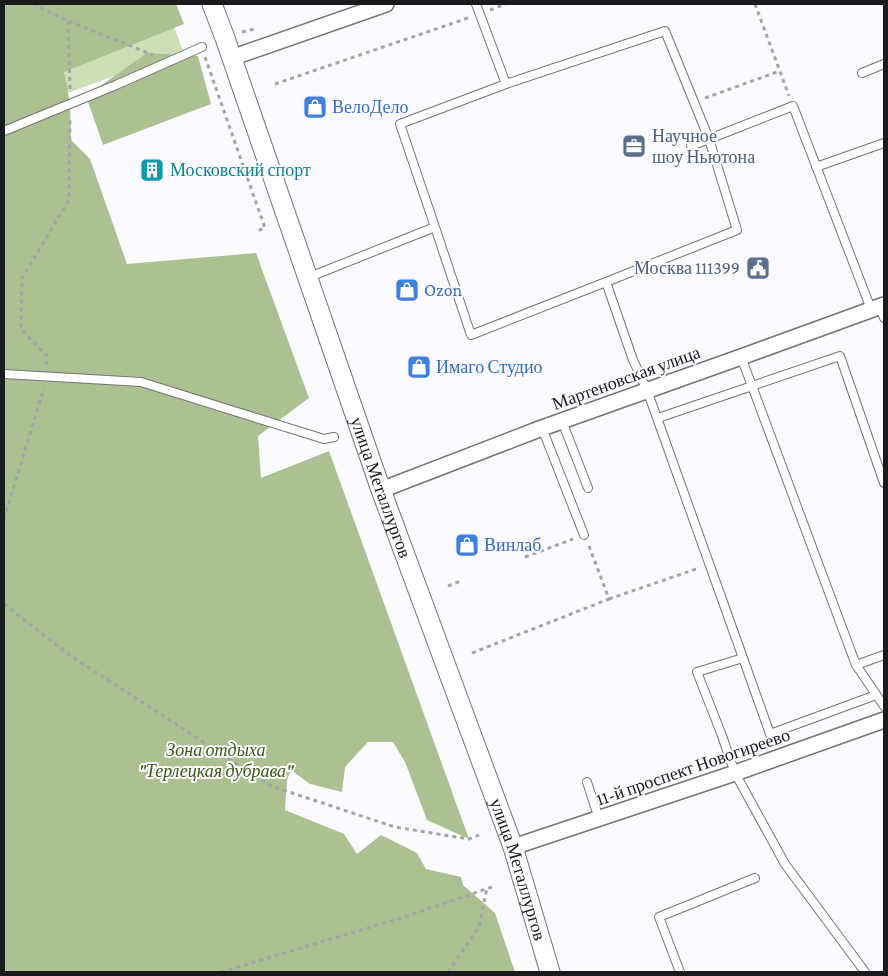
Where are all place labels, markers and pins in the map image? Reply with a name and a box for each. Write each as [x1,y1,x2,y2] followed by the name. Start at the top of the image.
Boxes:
[302,94,328,120] shop icon: ВелоДело
[332,97,408,117] place label: ВелоДело
[652,126,755,167] place label: Научное шоу Ньютона
[621,133,647,159] office icon: Научное шоу Ньютона
[139,157,165,183] building icon: Московский спорт
[170,160,311,180] place label: Московский спорт
[745,255,771,281] public building icon: Москва 111399
[634,258,740,278] place label: Москва 111399
[394,277,420,303] shop icon: Ozon
[424,280,463,300] place label: Ozon
[406,354,432,380] shop icon: Имаго Студио
[436,357,543,377] place label: Имаго Студио
[454,532,480,558] shop icon: Винлаб
[484,535,541,555] place label: Винлаб

